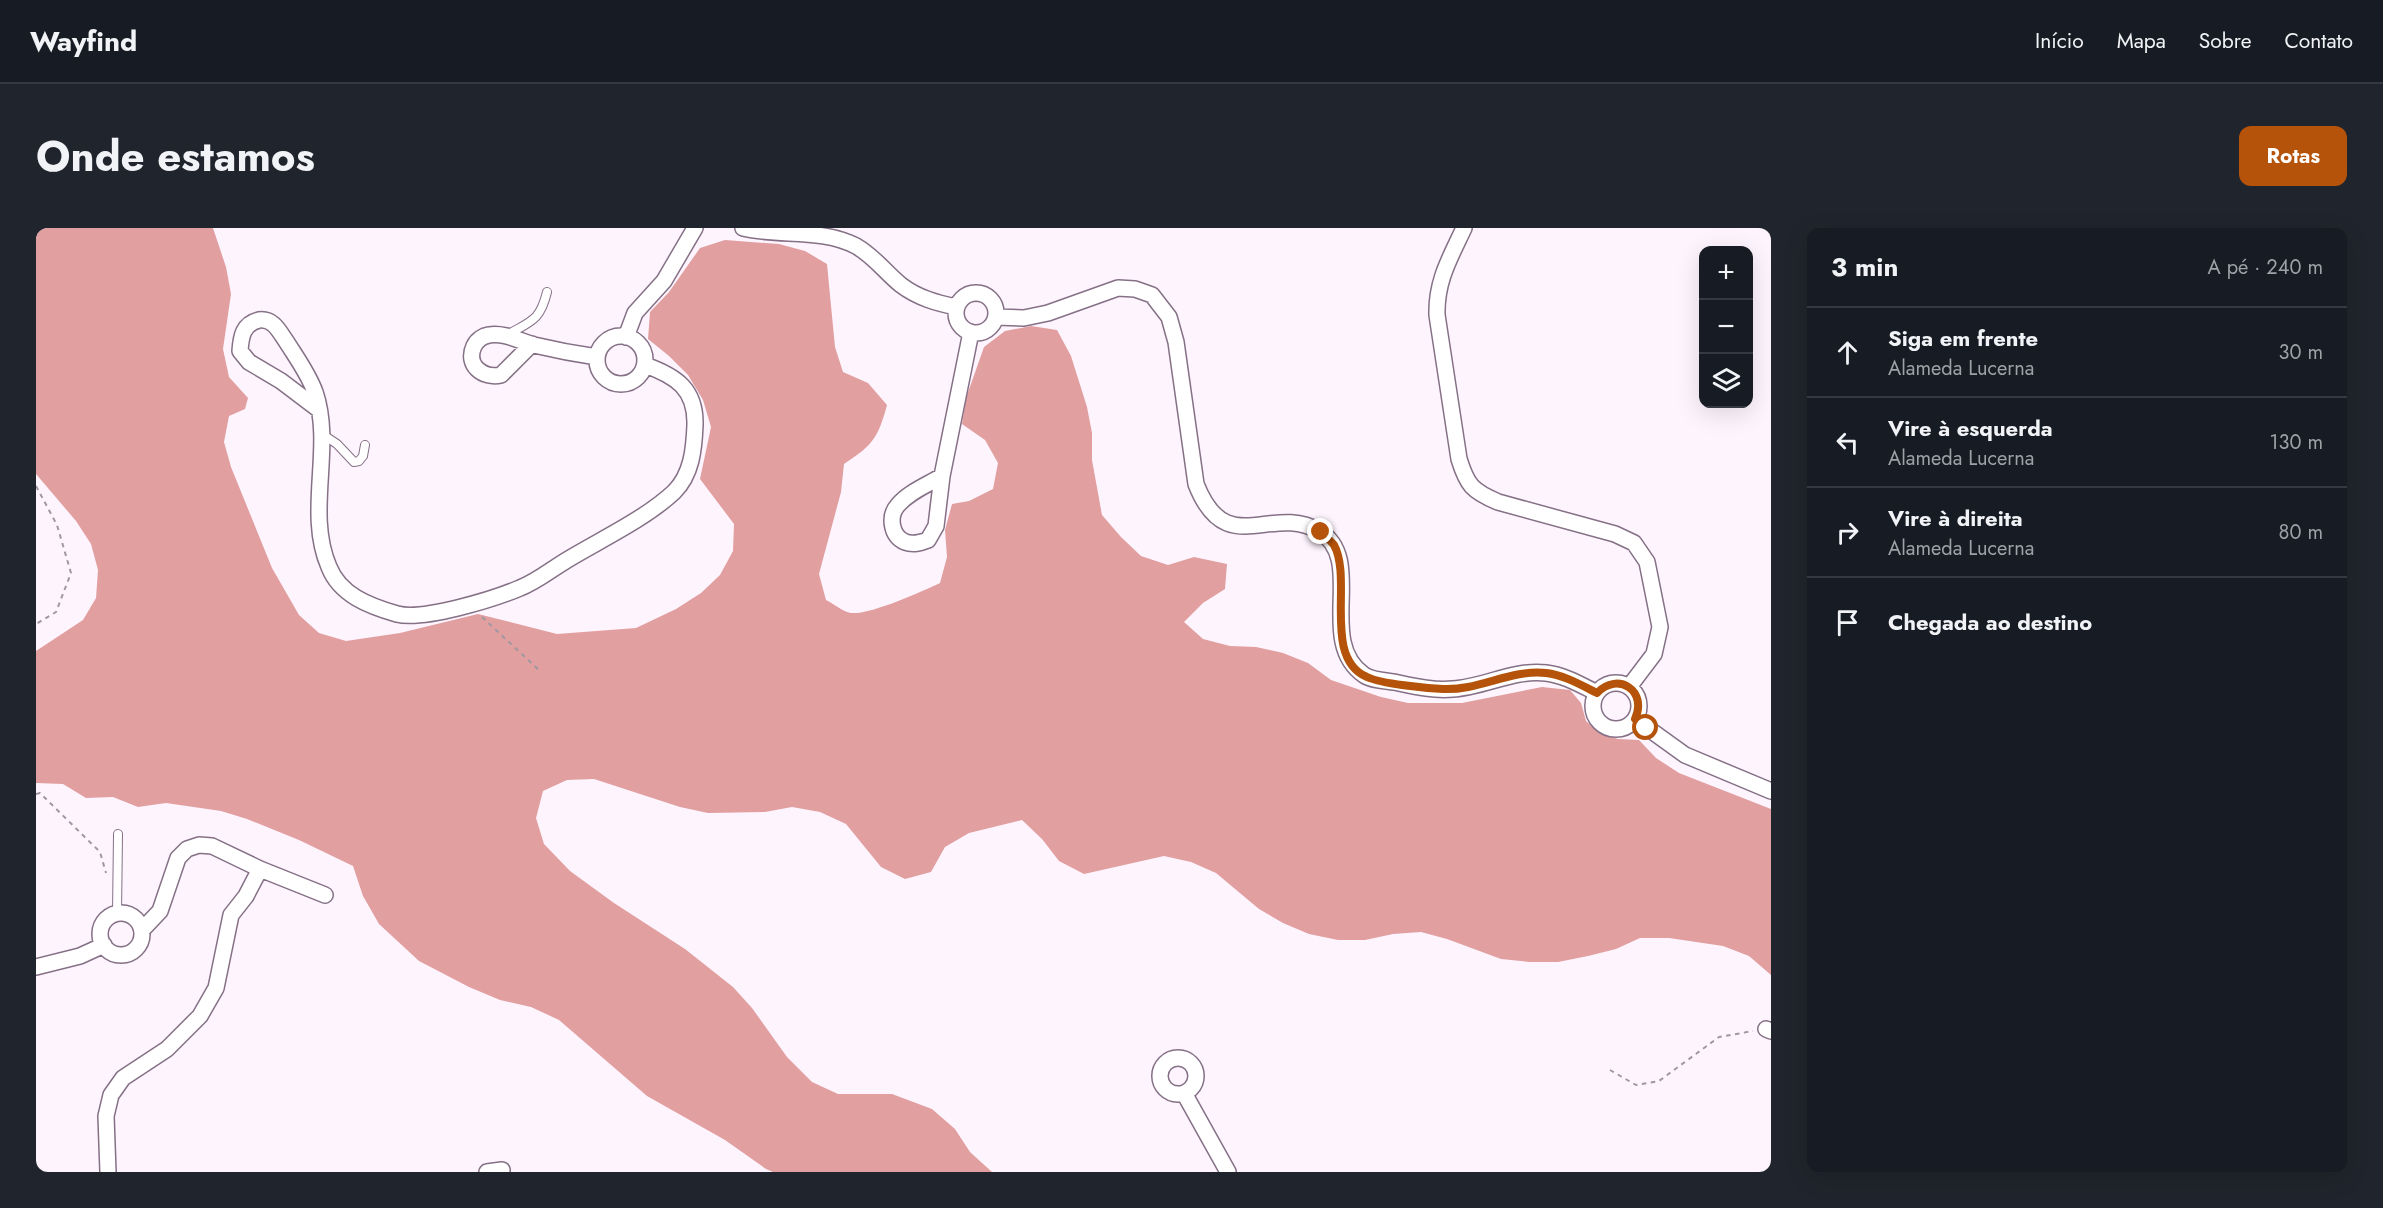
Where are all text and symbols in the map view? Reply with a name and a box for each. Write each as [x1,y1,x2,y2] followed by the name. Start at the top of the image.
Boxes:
[30,21,137,62] text: Wayfind
[2035,26,2084,56] text: Início
[2117,26,2166,56] text: Mapa
[2199,26,2251,56] text: Sobre
[2284,26,2353,56] text: Contato
[36,126,315,187] text: Onde estamos
[2239,126,2347,186] button: Rotas
[1699,246,1753,408] map controls
[1699,246,1753,300] button: +
[1831,248,1898,286] text: 3 min
[2207,253,2323,282] text: A pé · 240 m
[1699,300,1753,354] button: −
[1888,322,2038,354] text: Siga em frente
[1831,336,1864,369] icon: ahead
[2278,338,2323,367] text: 30 m
[1699,354,1753,408] button: layers
[1888,354,2034,383] text: Alameda Lucerna
[1888,412,2053,444] text: Vire à esquerda
[1831,426,1864,459] icon: left
[2269,428,2323,457] text: 130 m
[1888,444,2034,473] text: Alameda Lucerna
[1888,502,2023,534] text: Vire à direita
[1831,516,1864,549] icon: right
[1307,518,1333,544] route end
[2278,518,2323,547] text: 80 m
[1888,534,2034,563] text: Alameda Lucerna
[1831,606,1864,639] icon: arrive
[1888,606,2092,638] text: Chegada ao destino
[1632,714,1658,740] route start

